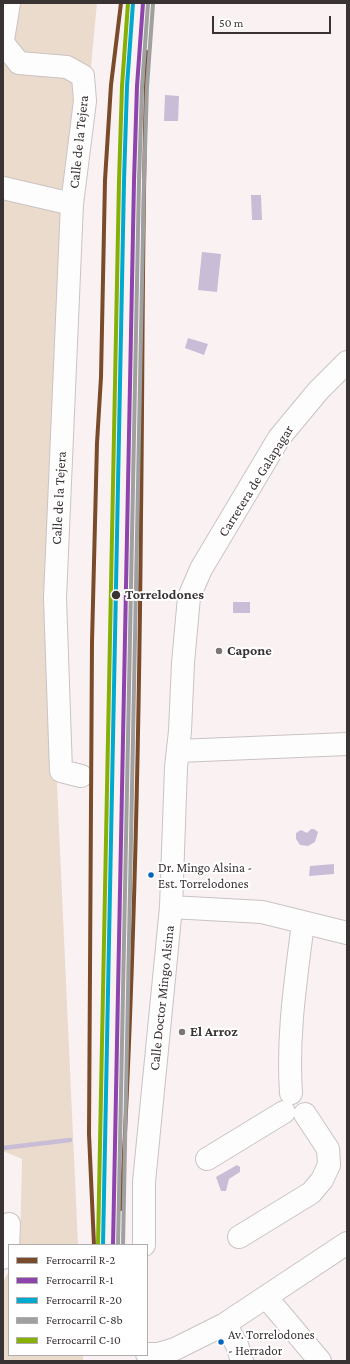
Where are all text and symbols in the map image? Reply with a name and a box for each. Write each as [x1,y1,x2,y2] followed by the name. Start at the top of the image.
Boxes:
[214,8,333,34] scale bar
[219,16,243,30] text: 50 m
[66,95,92,189] street label: Calle de la Tejera
[215,422,297,540] street label: Carretera de Galapagar
[48,451,70,545] street label: Calle de la Tejera
[125,587,204,603] place label: Torrelodones
[110,589,122,601] marker: Torrelodones
[227,643,272,659] place label: Capone
[214,646,224,656] marker: Capone
[158,860,252,891] place label: Dr. Mingo Alsina - Est. Torrelodones
[146,870,156,880] marker: Dr. Mingo Alsina - Est. Torrelodones
[146,925,178,1071] street label: Calle Doctor Mingo Alsina
[190,1024,238,1040] place label: El Arroz
[177,1027,187,1037] marker: El Arroz
[8,1244,148,1356] legend
[46,1253,115,1267] text: Ferrocarril R-2
[46,1273,113,1287] text: Ferrocarril R-1
[46,1293,122,1307] text: Ferrocarril R-20
[46,1313,123,1327] text: Ferrocarril C-8b
[228,1327,315,1358] place label: Av. Torrelodones - Herrador
[46,1333,121,1347] text: Ferrocarril C-10
[216,1337,226,1347] marker: Av. Torrelodones - Herrador

